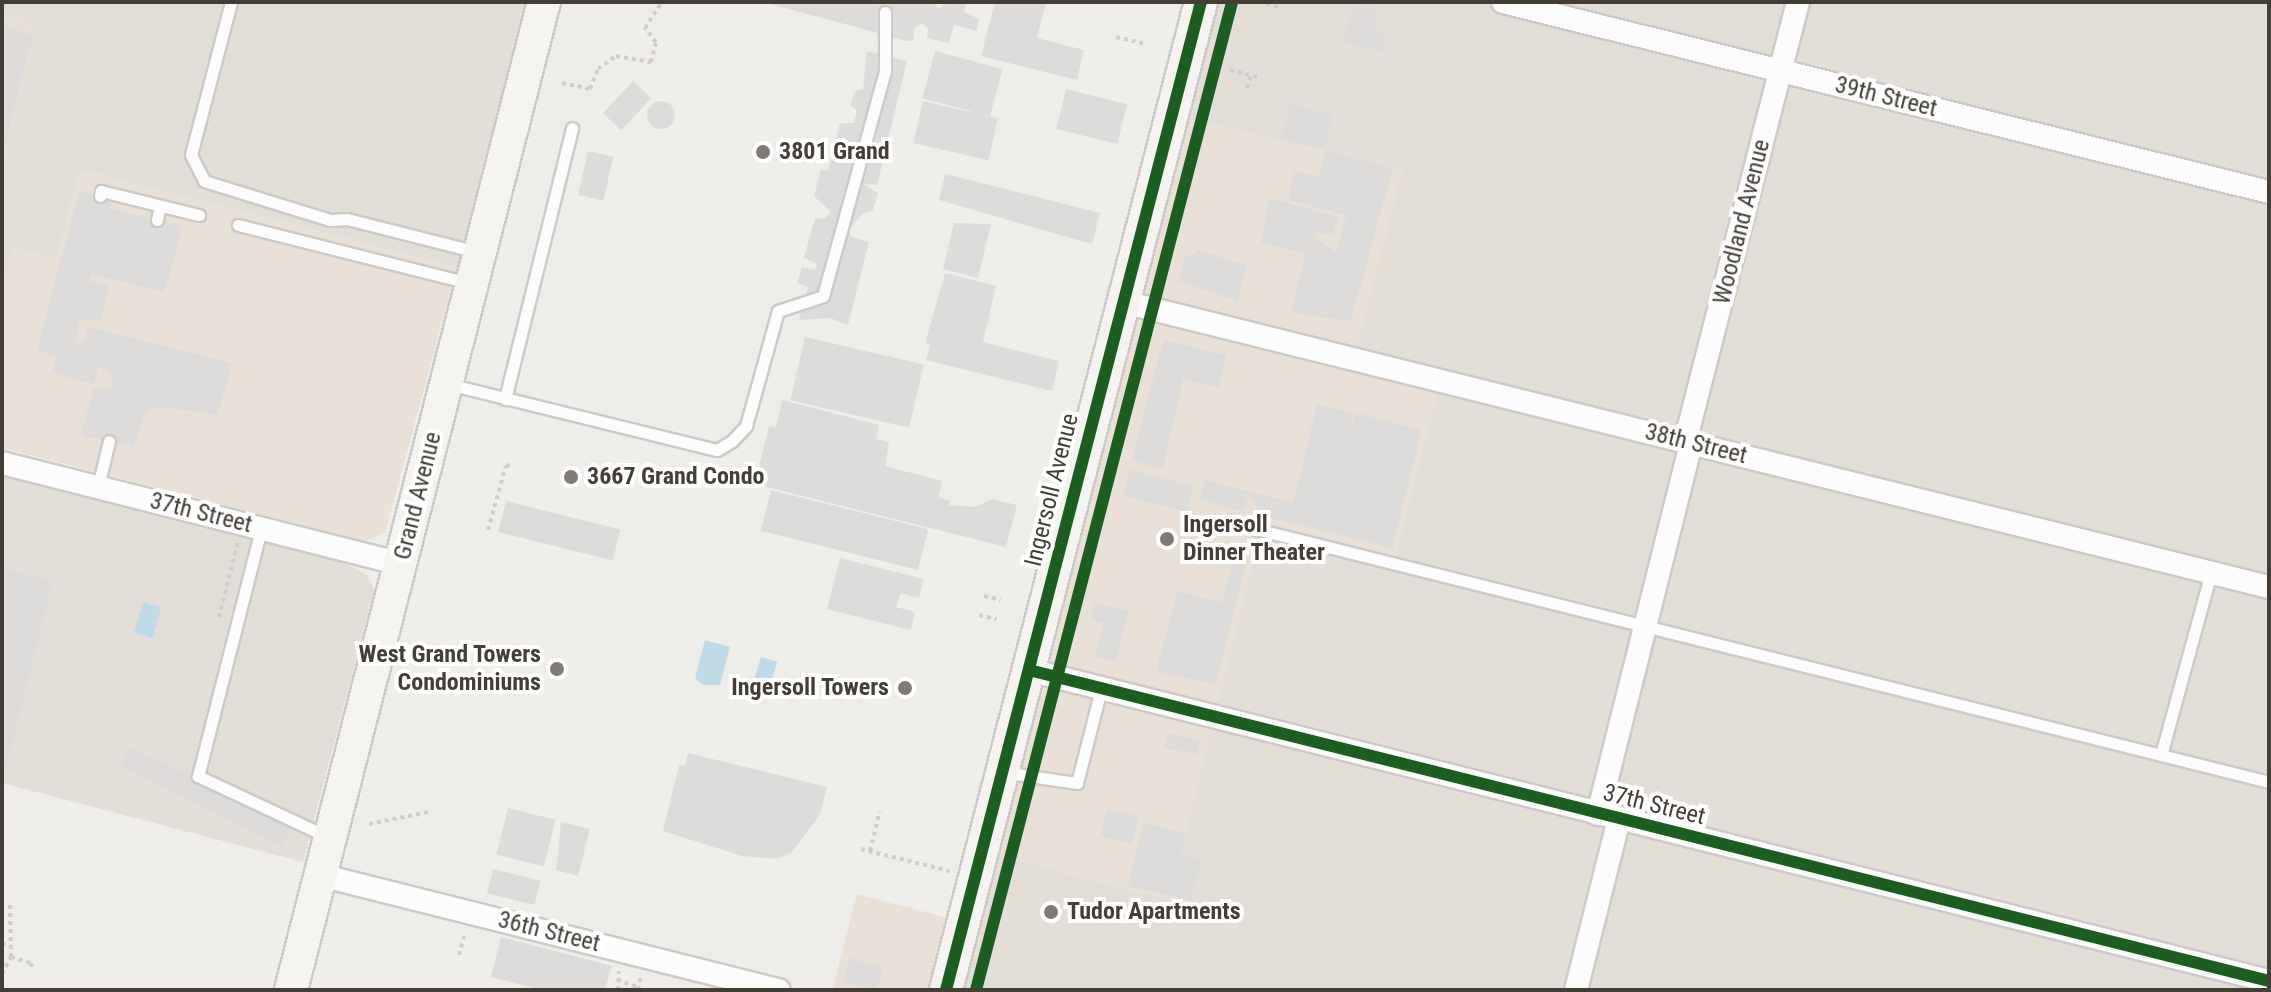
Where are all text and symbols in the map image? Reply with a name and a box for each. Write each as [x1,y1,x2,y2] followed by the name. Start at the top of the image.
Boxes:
[1832,70,1940,124] street label: 39th Street
[1708,136,1776,308] street label: Woodland Avenue
[779,138,890,166] place label: 3801 Grand
[754,143,772,161] marker: 3801 Grand
[1019,411,1085,569] street label: Ingersoll Avenue
[1642,417,1750,471] street label: 38th Street
[388,429,448,563] street label: Grand Avenue
[587,463,765,491] place label: 3667 Grand Condo
[562,468,580,486] marker: 3667 Grand Condo
[147,486,255,540] street label: 37th Street
[1183,511,1326,567] place label: Ingersoll Dinner Theater
[1158,530,1176,548] marker: Ingersoll Dinner Theater
[358,641,541,697] place label: West Grand Towers Condominiums
[548,660,566,678] marker: West Grand Towers Condominiums
[731,674,889,702] place label: Ingersoll Towers
[896,679,914,697] marker: Ingersoll Towers
[1600,778,1708,832] street label: 37th Street
[1067,898,1241,926] place label: Tudor Apartments
[1042,903,1060,921] marker: Tudor Apartments
[495,905,603,959] street label: 36th Street

